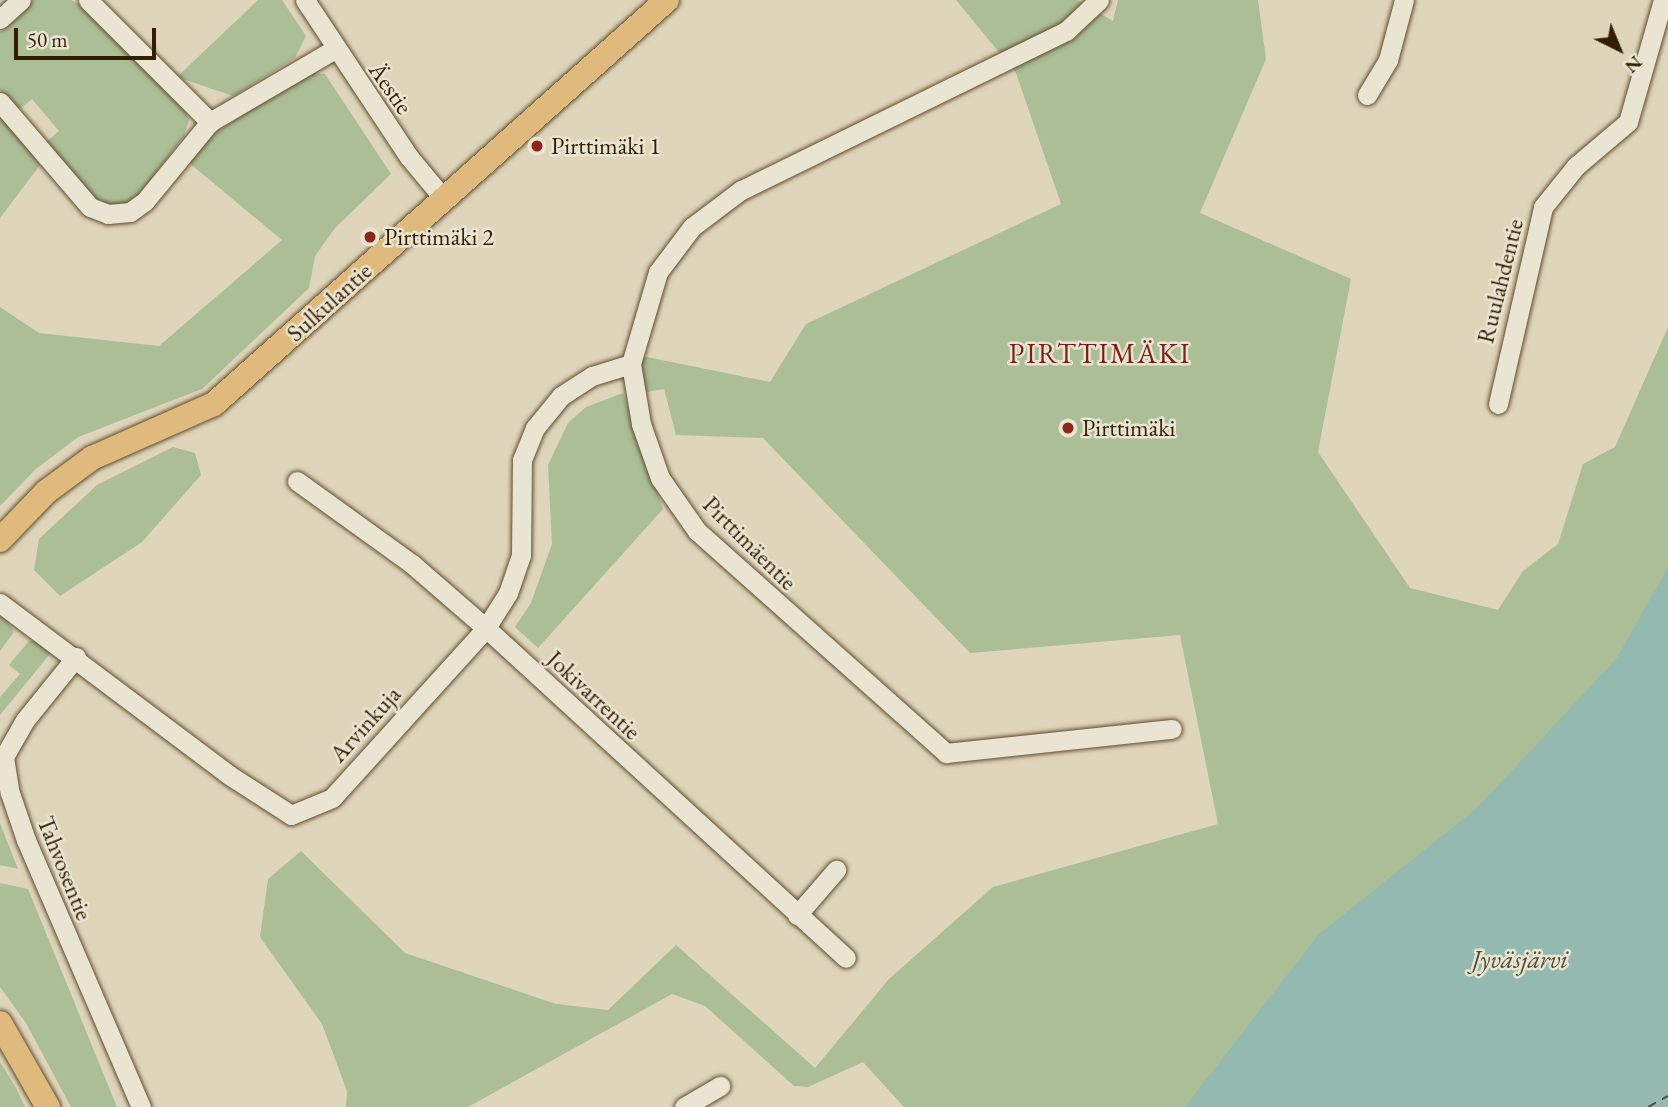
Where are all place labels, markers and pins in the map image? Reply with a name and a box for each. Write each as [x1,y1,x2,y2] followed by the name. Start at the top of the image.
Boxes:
[551,132,661,160] place label: Pirttimäki 1
[529,138,545,154] marker: Pirttimäki 1
[384,223,494,251] place label: Pirttimäki 2
[362,229,378,245] marker: Pirttimäki 2
[1082,414,1175,442] place label: Pirttimäki
[1060,420,1076,436] marker: Pirttimäki

